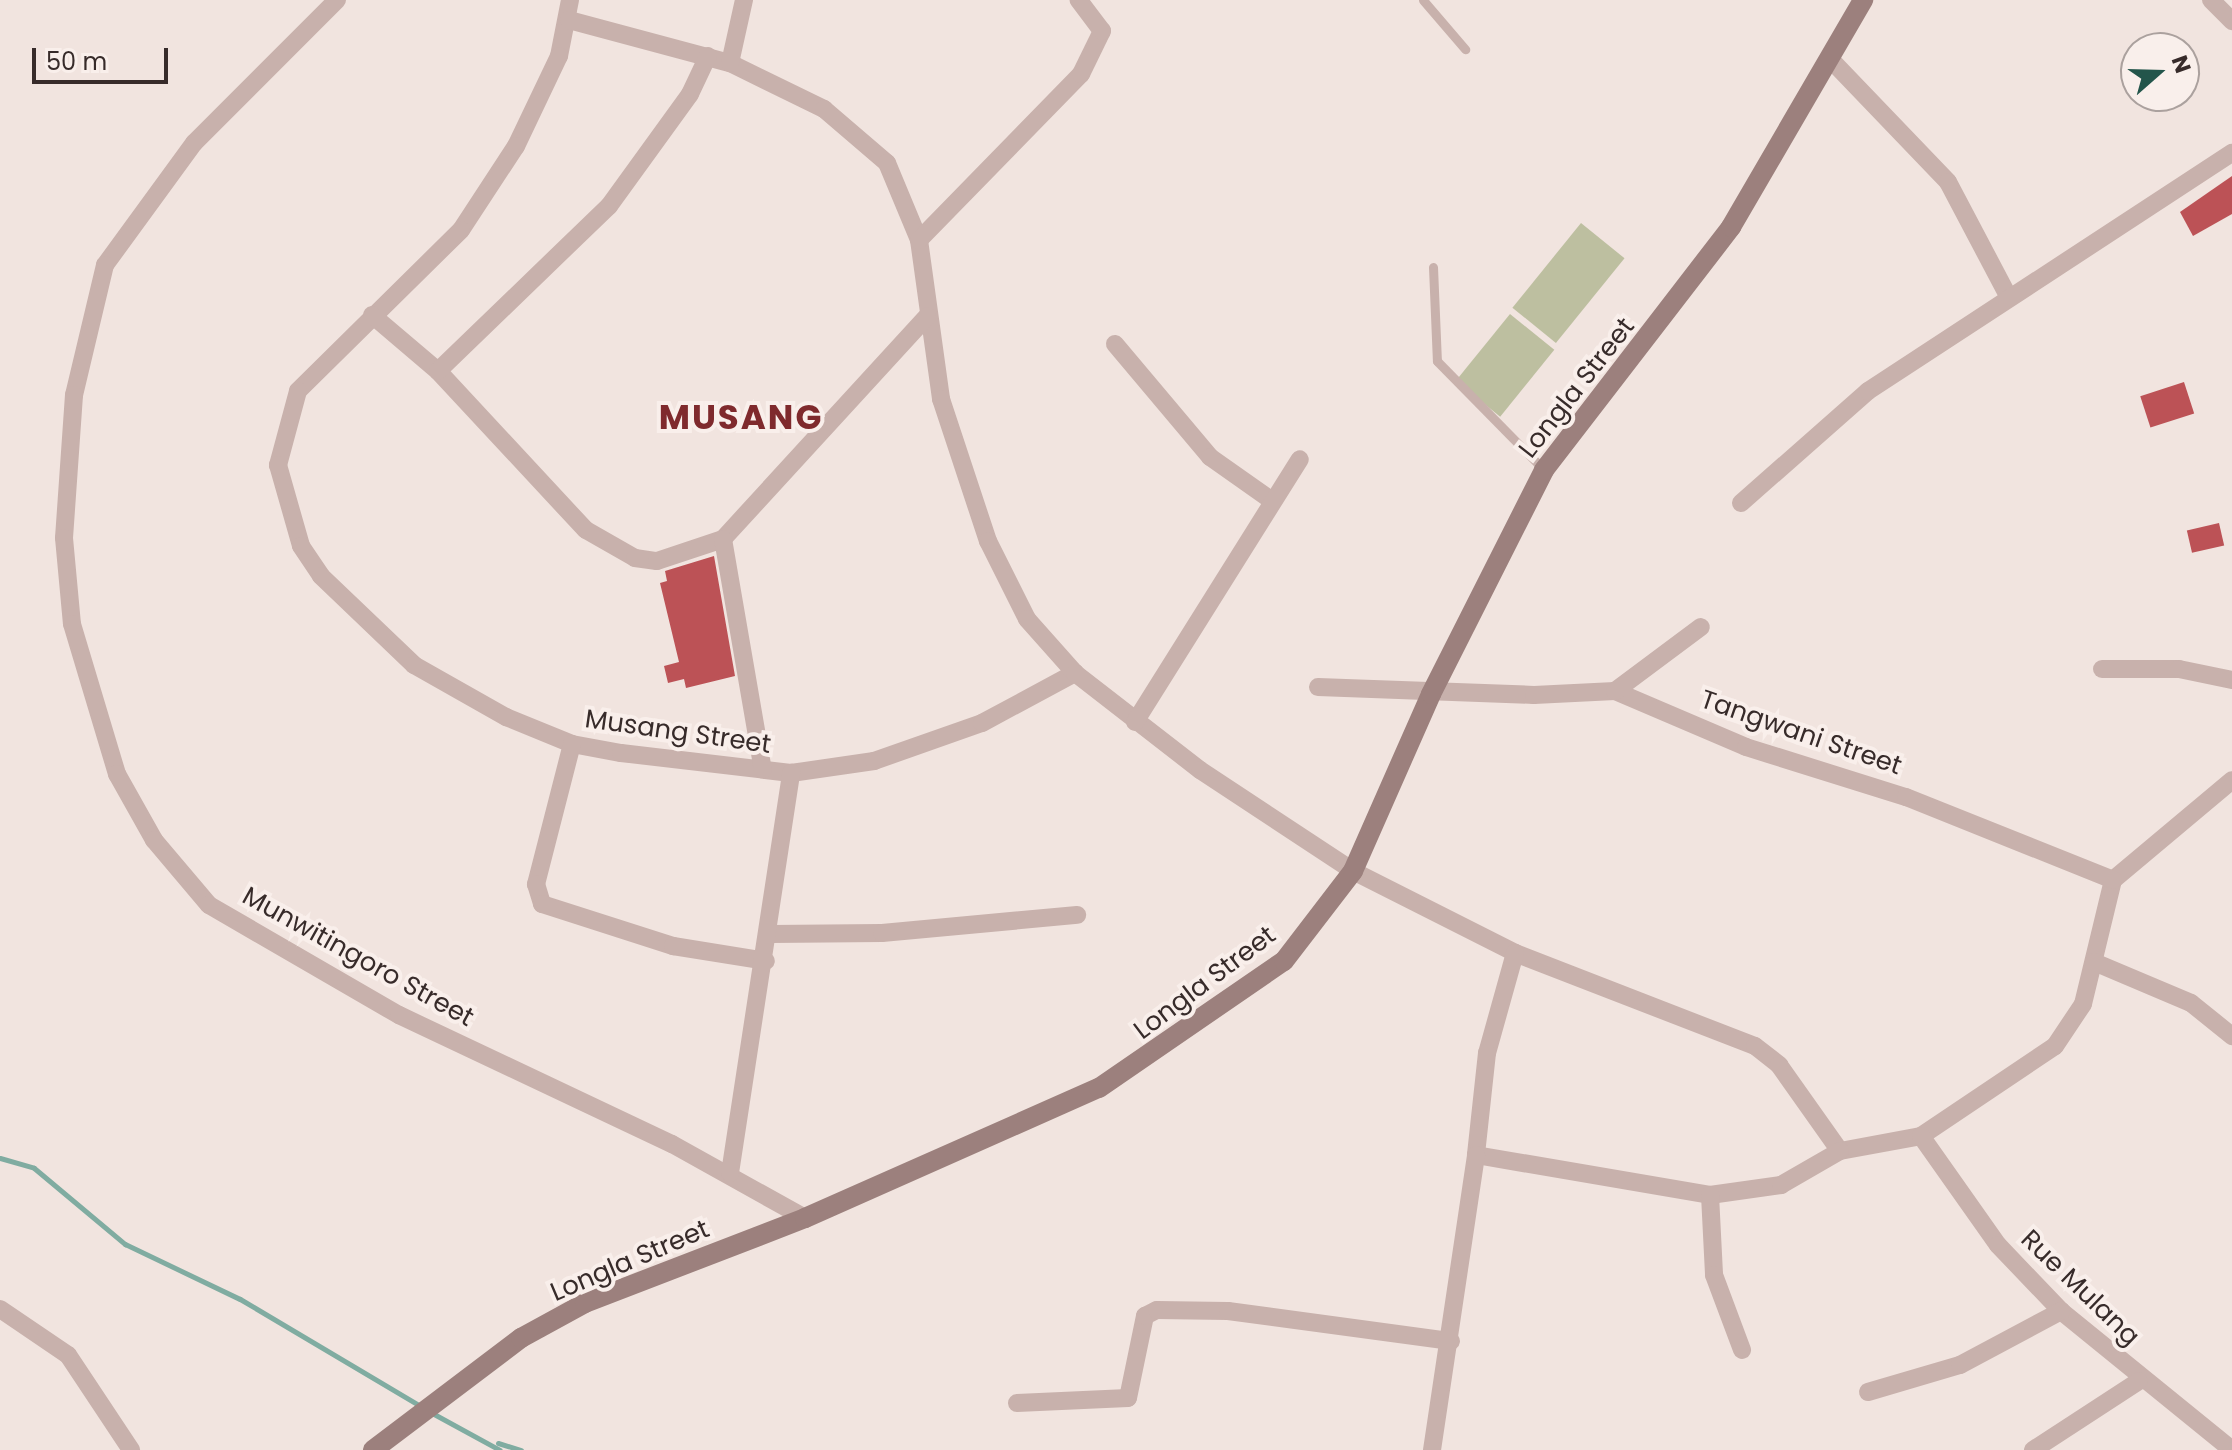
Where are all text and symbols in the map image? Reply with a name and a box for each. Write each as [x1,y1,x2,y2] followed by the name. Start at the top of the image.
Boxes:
[36,32,172,82] scale bar
[2120,32,2200,112] north arrow
[46,45,107,78] text: 50 m
[2164,51,2199,77] text: N
[1513,312,1641,464] street label: Longla Street
[659,398,823,438] district label: MUSANG
[1696,684,1906,782] street label: Tangwani Street
[583,704,773,760] street label: Musang Street
[237,880,479,1034] street label: Munwitingoro Street
[1128,920,1282,1046] street label: Longla Street
[546,1214,714,1308] street label: Longla Street
[2014,1224,2146,1352] street label: Rue Mulang

